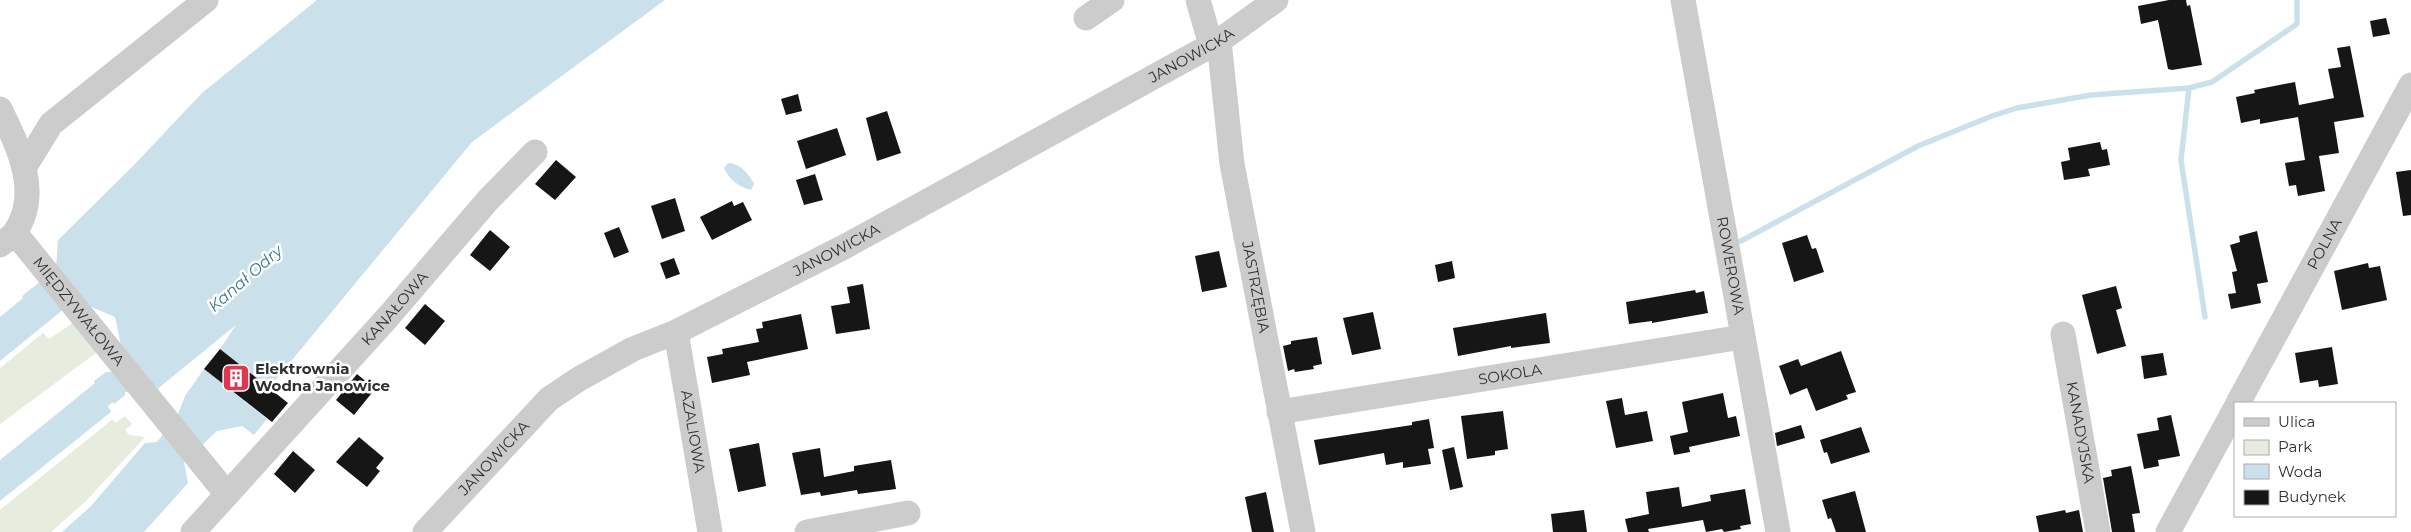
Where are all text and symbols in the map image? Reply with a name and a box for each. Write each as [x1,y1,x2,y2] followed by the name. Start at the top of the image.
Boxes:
[1144,23,1238,87] street label: JANOWICKA
[1713,215,1749,317] street label: ROWEROWA
[2303,215,2346,273] street label: POLNA
[789,219,883,281] street label: JANOWICKA
[1238,238,1274,335] street label: JASTRZĘBIA
[204,240,287,316] water label: Kanał Odry
[29,253,129,370] street label: MIĘDZYWAŁOWA
[357,267,432,349] street label: KANAŁOWA
[255,359,390,395] place label: Elektrownia Wodna Janowice
[1477,360,1543,389] street label: SOKOLA
[221,363,251,393] building icon: Elektrownia Wodna Janowice
[2063,380,2099,485] street label: KANADYJSKA
[677,389,710,475] street label: AZALIOWA
[2234,402,2396,517] legend
[2278,412,2315,431] text: Ulica
[453,416,533,500] street label: JANOWICKA
[2278,437,2312,456] text: Park
[2278,462,2322,481] text: Woda
[2278,487,2346,506] text: Budynek

